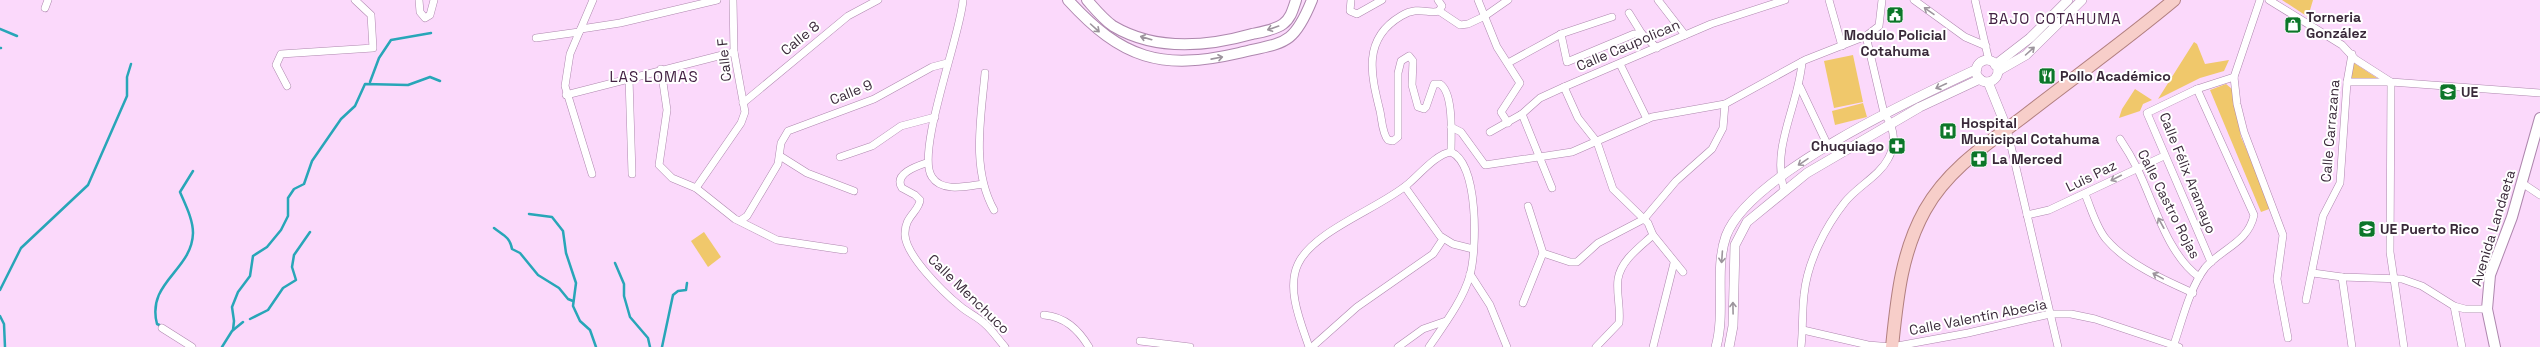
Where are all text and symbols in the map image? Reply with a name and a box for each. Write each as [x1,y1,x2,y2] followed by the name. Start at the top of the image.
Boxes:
[1885,5,1905,25] public building icon: Modulo Policial Cotahuma
[1924,7,1935,15] one-way arrow
[2306,8,2367,42] place label: Torneria González
[1988,9,2122,28] district label: BAJO COTAHUMA
[1574,15,1682,75] street label: Calle Caupolican
[2283,15,2303,35] shop icon: Torneria González
[777,17,823,59] street label: Calle 8
[1090,23,1101,32] one-way arrow
[1266,25,1279,32] one-way arrow
[1844,26,1946,60] place label: Modulo Policial Cotahuma
[1139,34,1152,41] one-way arrow
[713,37,735,83] street label: Calle F
[2025,46,2036,55] one-way arrow
[1210,54,1223,62] one-way arrow
[2037,66,2057,86] restaurant icon: Pollo Académico
[609,67,699,86] district label: LAS LOMAS
[2060,67,2171,85] place label: Pollo Académico
[827,75,875,109] street label: Calle 9
[2317,79,2343,183] street label: Calle Carrazana
[2438,82,2458,102] school or university icon: UE
[1936,83,1948,90] one-way arrow
[2461,83,2478,101] place label: UE
[2155,110,2221,236] street label: Calle Félix Aramayo
[1961,114,2100,148] place label: Hospital Municipal Cotahuma
[1938,121,1958,141] hospital icon: Hospital Municipal Cotahuma
[1887,136,1907,156] pharmacy icon: Chuquiago
[1811,137,1884,155] place label: Chuquiago
[2134,146,2204,262] street label: Calle Castro Rojas
[1969,149,1989,169] pharmacy icon: La Merced
[1992,150,2062,168] place label: La Merced
[2063,156,2119,196] street label: Luis Paz
[1798,158,1809,166] one-way arrow
[2467,168,2519,288] street label: Avenida Landaeta
[2110,175,2122,182] one-way arrow
[2157,217,2165,229] one-way arrow
[2357,219,2377,239] school or university icon: UE Puerto Rico
[2380,220,2479,238] place label: UE Puerto Rico
[924,250,1014,338] street label: Calle Menchuco
[1719,250,1726,263] one-way arrow
[2152,271,2164,279] one-way arrow
[1908,295,2048,339] street label: Calle Valentín Abecia
[1729,302,1737,315] one-way arrow

